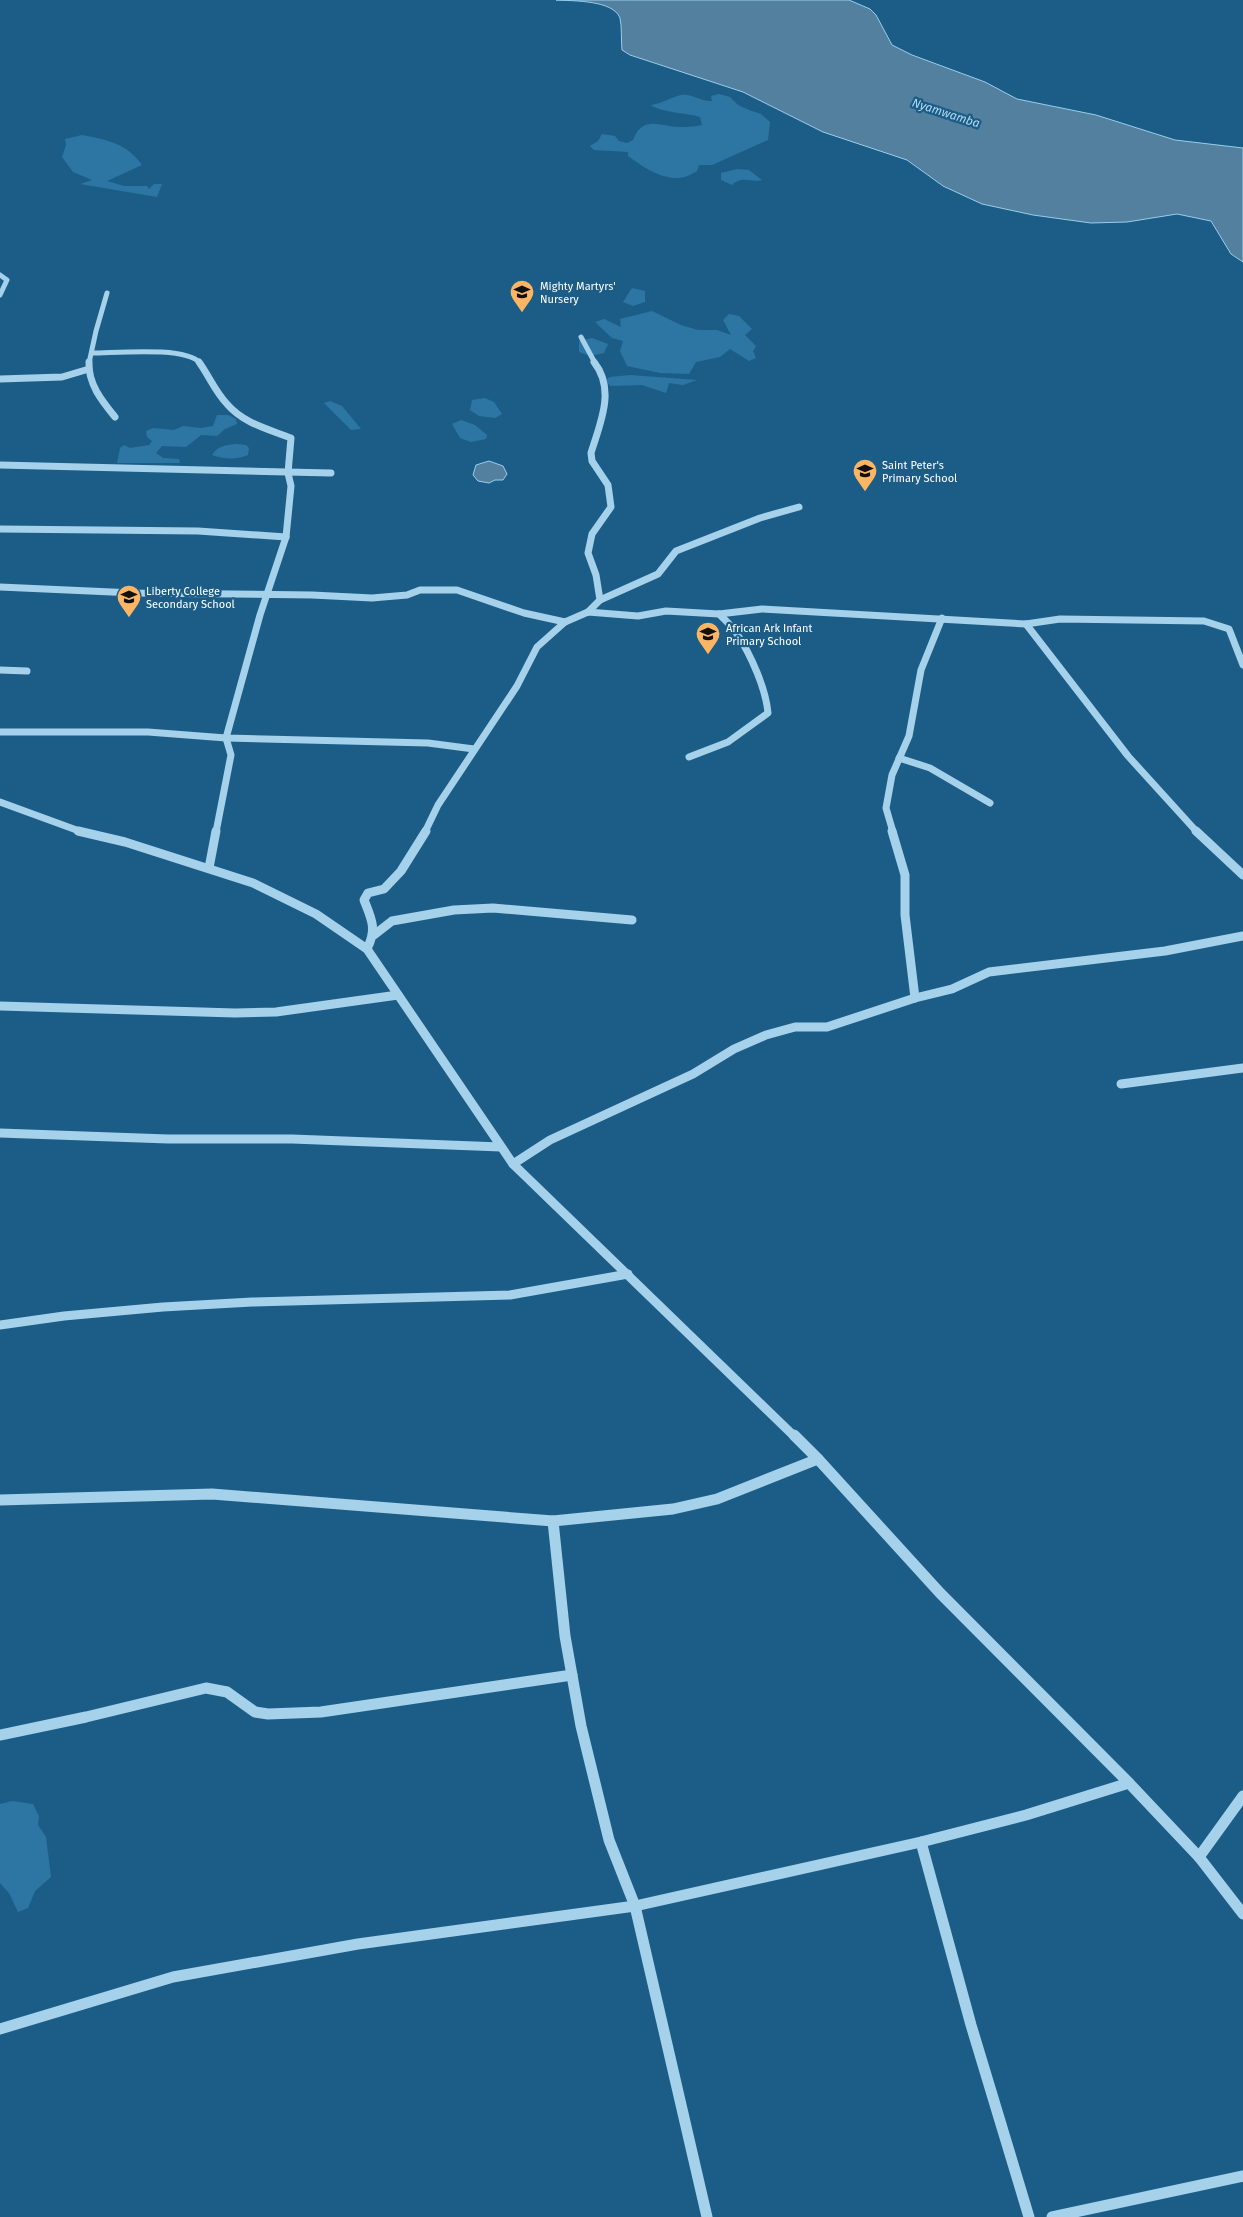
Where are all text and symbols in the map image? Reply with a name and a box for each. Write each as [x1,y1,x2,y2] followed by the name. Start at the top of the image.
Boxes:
[910,95,982,131] water label: Nyamwamba
[509,279,535,313] school or university icon: Mighty Martyrs' Nursery
[540,280,616,306] place label: Mighty Martyrs' Nursery
[852,458,878,492] school or university icon: Saint Peter's Primary School
[882,459,957,485] place label: Saint Peter's Primary School
[116,584,142,618] school or university icon: Liberty College Secondary School
[146,585,235,611] place label: Liberty College Secondary School
[695,621,721,655] school or university icon: African Ark Infant Primary School
[726,622,812,648] place label: African Ark Infant Primary School

